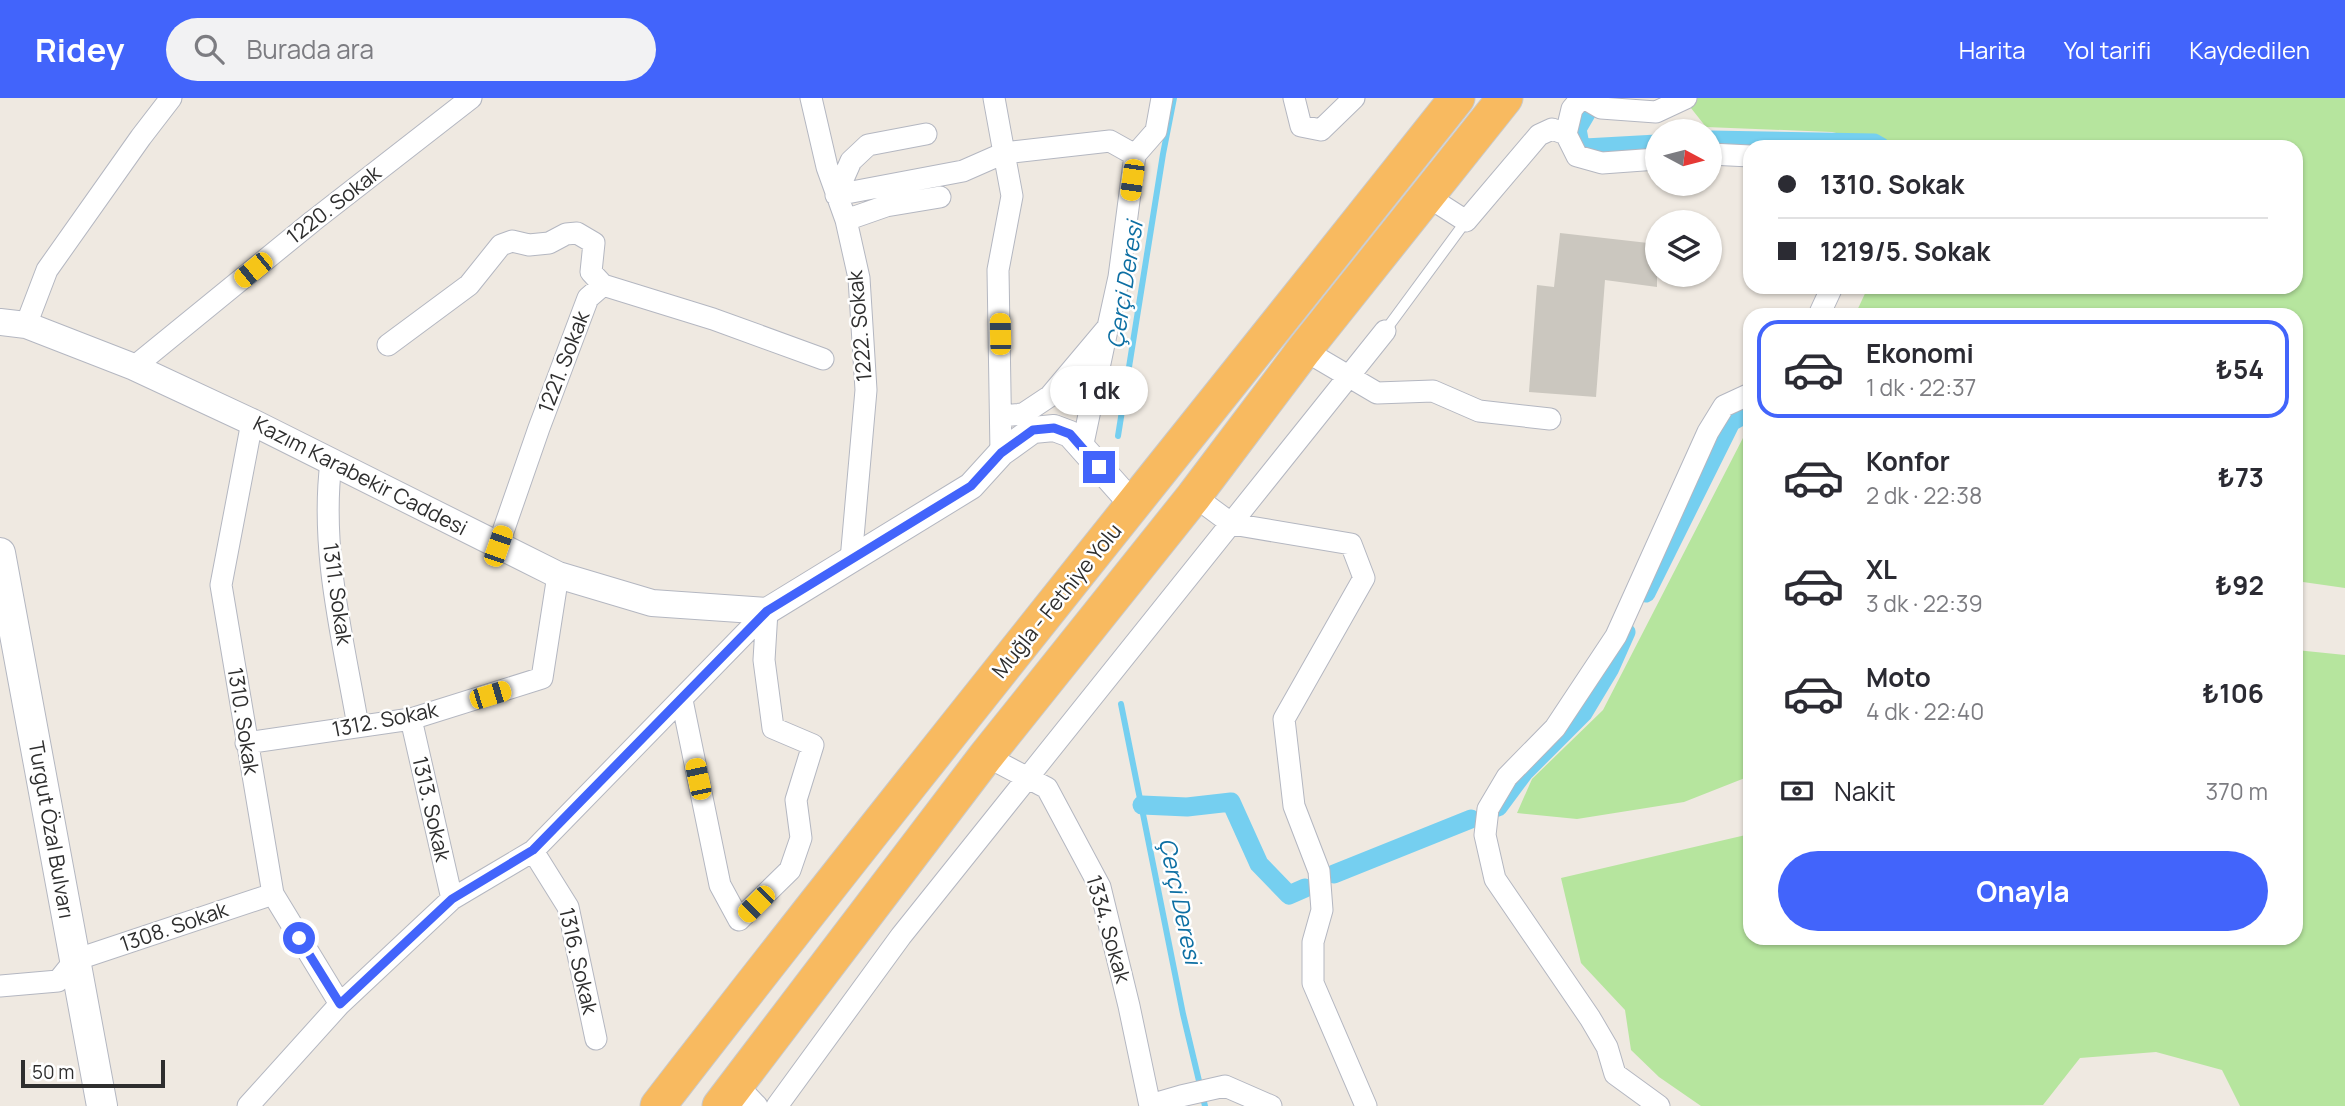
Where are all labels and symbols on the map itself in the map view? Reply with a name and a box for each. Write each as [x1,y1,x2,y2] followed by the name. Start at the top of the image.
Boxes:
[1645,119,1722,196] north arrow
[281,158,387,250] street label: 1220. Sokak
[1119,158,1146,202] car
[1098,216,1150,351] water label: Çerçi Deresi
[231,249,276,291] car
[840,269,878,383] street label: 1222. Sokak
[531,306,595,417] street label: 1221. Sokak
[990,313,1011,355] car
[1050,366,1148,414] callout: 1 dk
[249,409,472,541] street label: Kazım Karabekir Caddesi
[1083,451,1115,483] route end
[985,517,1127,684] street label: Muğla - Fethiye Yolu
[482,523,515,569] car
[317,541,359,647] street label: 1311. Sokak
[222,665,266,777] street label: 1310. Sokak
[467,679,514,711] car
[329,695,441,743] street label: 1312. Sokak
[23,739,81,921] street label: Turgut Özal Bulvarı
[406,753,458,865] street label: 1313. Sokak
[684,756,713,802] car
[1152,835,1210,969] water label: Çerçi Deresi
[1080,872,1138,986] street label: 1334. Sokak
[734,882,779,926] car
[116,894,232,958] street label: 1308. Sokak
[553,905,605,1017] street label: 1316. Sokak
[283,922,315,954] route start
[21,1057,164,1089] scale bar

